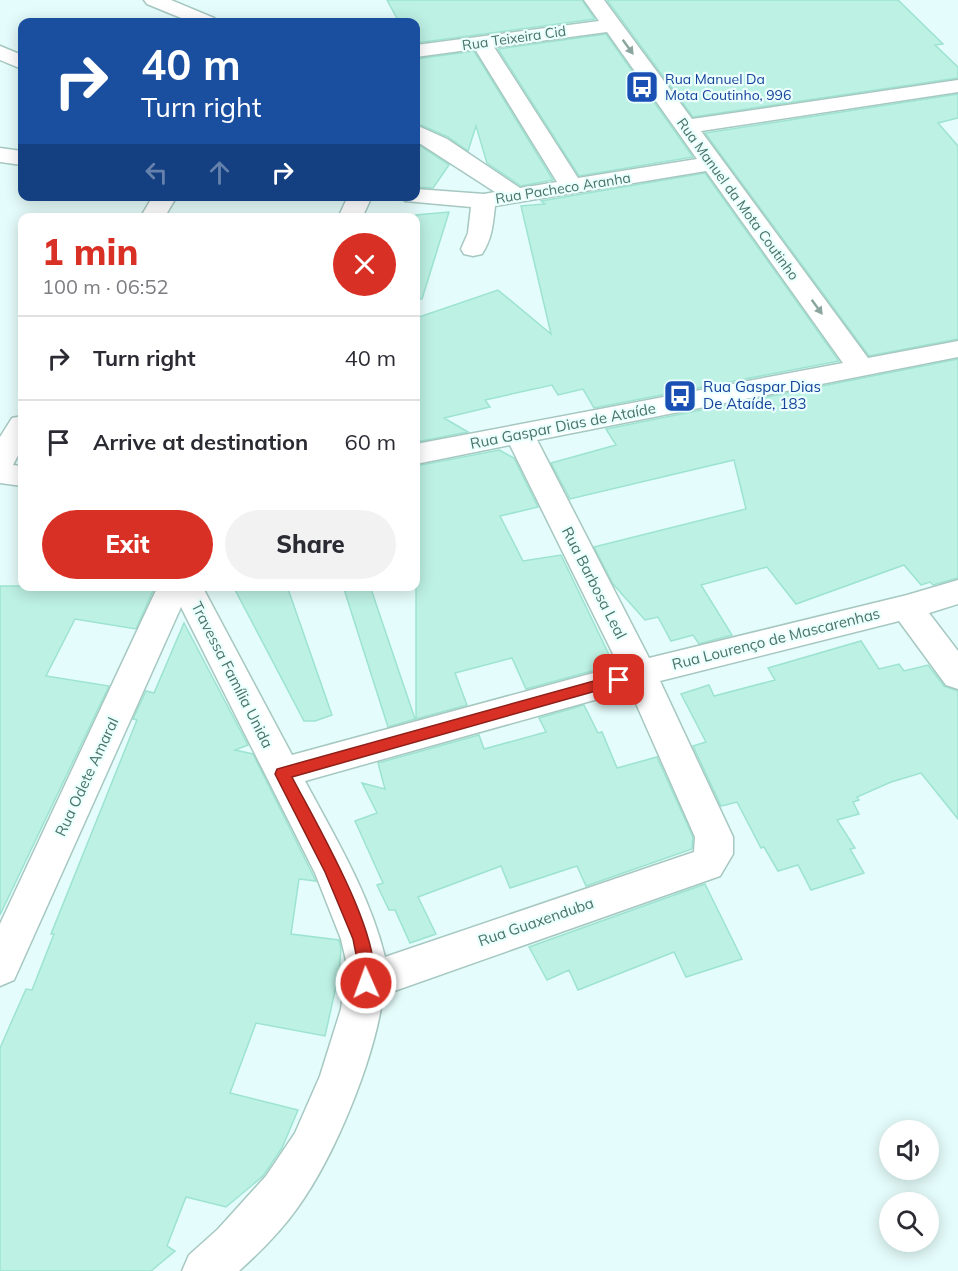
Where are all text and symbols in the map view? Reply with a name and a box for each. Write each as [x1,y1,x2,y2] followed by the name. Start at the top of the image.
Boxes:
[461,22,567,54] street label: Rua Teixeira Cid
[141,38,241,91] text: 40 m
[622,39,634,55] one-way arrow
[42,42,120,120] icon: right
[624,69,660,105] bus stop icon: Rua Manuel Da Mota Coutinho, 996
[665,70,791,104] place label: Rua Manuel Da Mota Coutinho, 996
[141,90,261,124] text: Turn right
[673,114,803,284] street label: Rua Manuel da Mota Coutinho
[140,156,173,189] icon: left
[203,156,236,189] icon: ahead
[266,156,299,189] icon: right
[494,168,632,208] street label: Rua Pacheco Aranha
[42,229,138,274] text: 1 min
[333,233,396,296] button: close
[42,274,168,299] text: 100 m · 06:52
[811,298,823,314] one-way arrow
[42,342,75,375] icon: right
[93,344,196,372] text: Turn right
[345,344,396,372] text: 40 m
[703,377,821,413] place label: Rua Gaspar Dias De Ataíde, 183
[662,378,698,414] bus stop icon: Rua Gaspar Dias De Ataíde, 183
[468,398,657,453] street label: Rua Gaspar Dias de Ataíde
[42,426,75,459] icon: arrive
[93,428,308,456] text: Arrive at destination
[345,428,396,456] text: 60 m
[42,510,213,579] button: Exit
[225,510,396,579] button: Share
[558,524,631,642] street label: Rua Barbosa Leal
[187,599,278,751] street label: Travessa Família Unida
[670,603,882,674] street label: Rua Lourenço de Mascarenhas
[593,654,644,705] pin
[602,663,635,696] icon: arrive
[51,714,122,839] street label: Rua Odete Amaral
[476,893,596,950] street label: Rua Guaxenduba
[334,951,398,1015] position arrow
[879,1120,939,1252] map controls
[879,1120,939,1180] button: sound
[879,1192,939,1252] button: search

